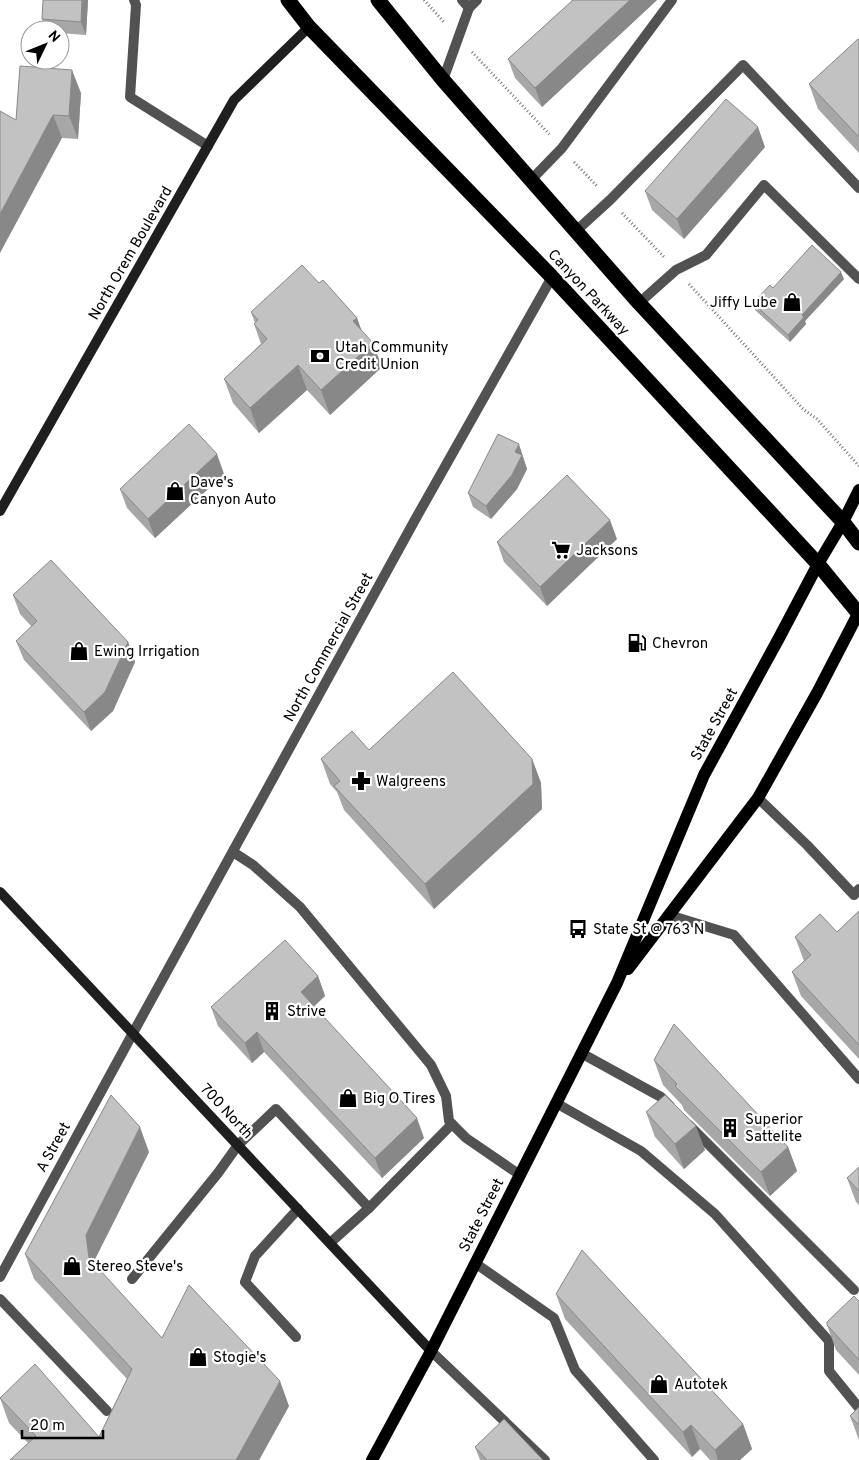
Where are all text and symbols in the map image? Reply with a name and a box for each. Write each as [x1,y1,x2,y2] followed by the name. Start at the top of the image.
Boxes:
[20,20,70,70] north arrow
[44,28,63,47] text: N
[85,184,177,324] street label: North Orem Boulevard
[543,246,633,340] street label: Canyon Parkway
[781,291,803,313] shop icon: Jiffy Lube
[710,294,777,313] place label: Jiffy Lube
[335,339,449,375] place label: Utah Community Credit Union
[309,345,331,367] bank icon: Utah Community Credit Union
[190,474,276,510] place label: Dave's Canyon Auto
[164,480,186,502] shop icon: Dave's Canyon Auto
[550,539,572,561] supermarket icon: Jacksons
[576,542,638,561] place label: Jacksons
[280,570,378,726] street label: North Commercial Street
[626,632,648,654] fuel station icon: Chevron
[652,635,708,654] place label: Chevron
[68,640,90,662] shop icon: Ewing Irrigation
[94,643,200,662] place label: Ewing Irrigation
[688,685,743,765] street label: State Street
[350,770,372,792] pharmacy icon: Walgreens
[376,773,446,792] place label: Walgreens
[567,918,589,940] bus stop icon: State St @ 763 N
[593,921,704,940] place label: State St @ 763 N
[261,1000,283,1022] building icon: Strive
[287,1003,326,1022] place label: Strive
[195,1080,256,1144] street label: 700 North
[337,1087,359,1109] shop icon: Big O Tires
[363,1090,435,1109] place label: Big O Tires
[745,1111,803,1147] place label: Superior Sattelite
[719,1117,741,1139] building icon: Superior Sattelite
[33,1119,76,1176] street label: A Street
[456,1176,509,1256] street label: State Street
[61,1255,83,1277] shop icon: Stereo Steve's
[87,1258,183,1277] place label: Stereo Steve's
[187,1346,209,1368] shop icon: Stogie's
[213,1349,267,1368] place label: Stogie's
[648,1373,670,1395] shop icon: Autotek
[674,1376,728,1395] place label: Autotek
[22,1408,104,1440] scale bar
[30,1417,65,1436] text: 20 m

